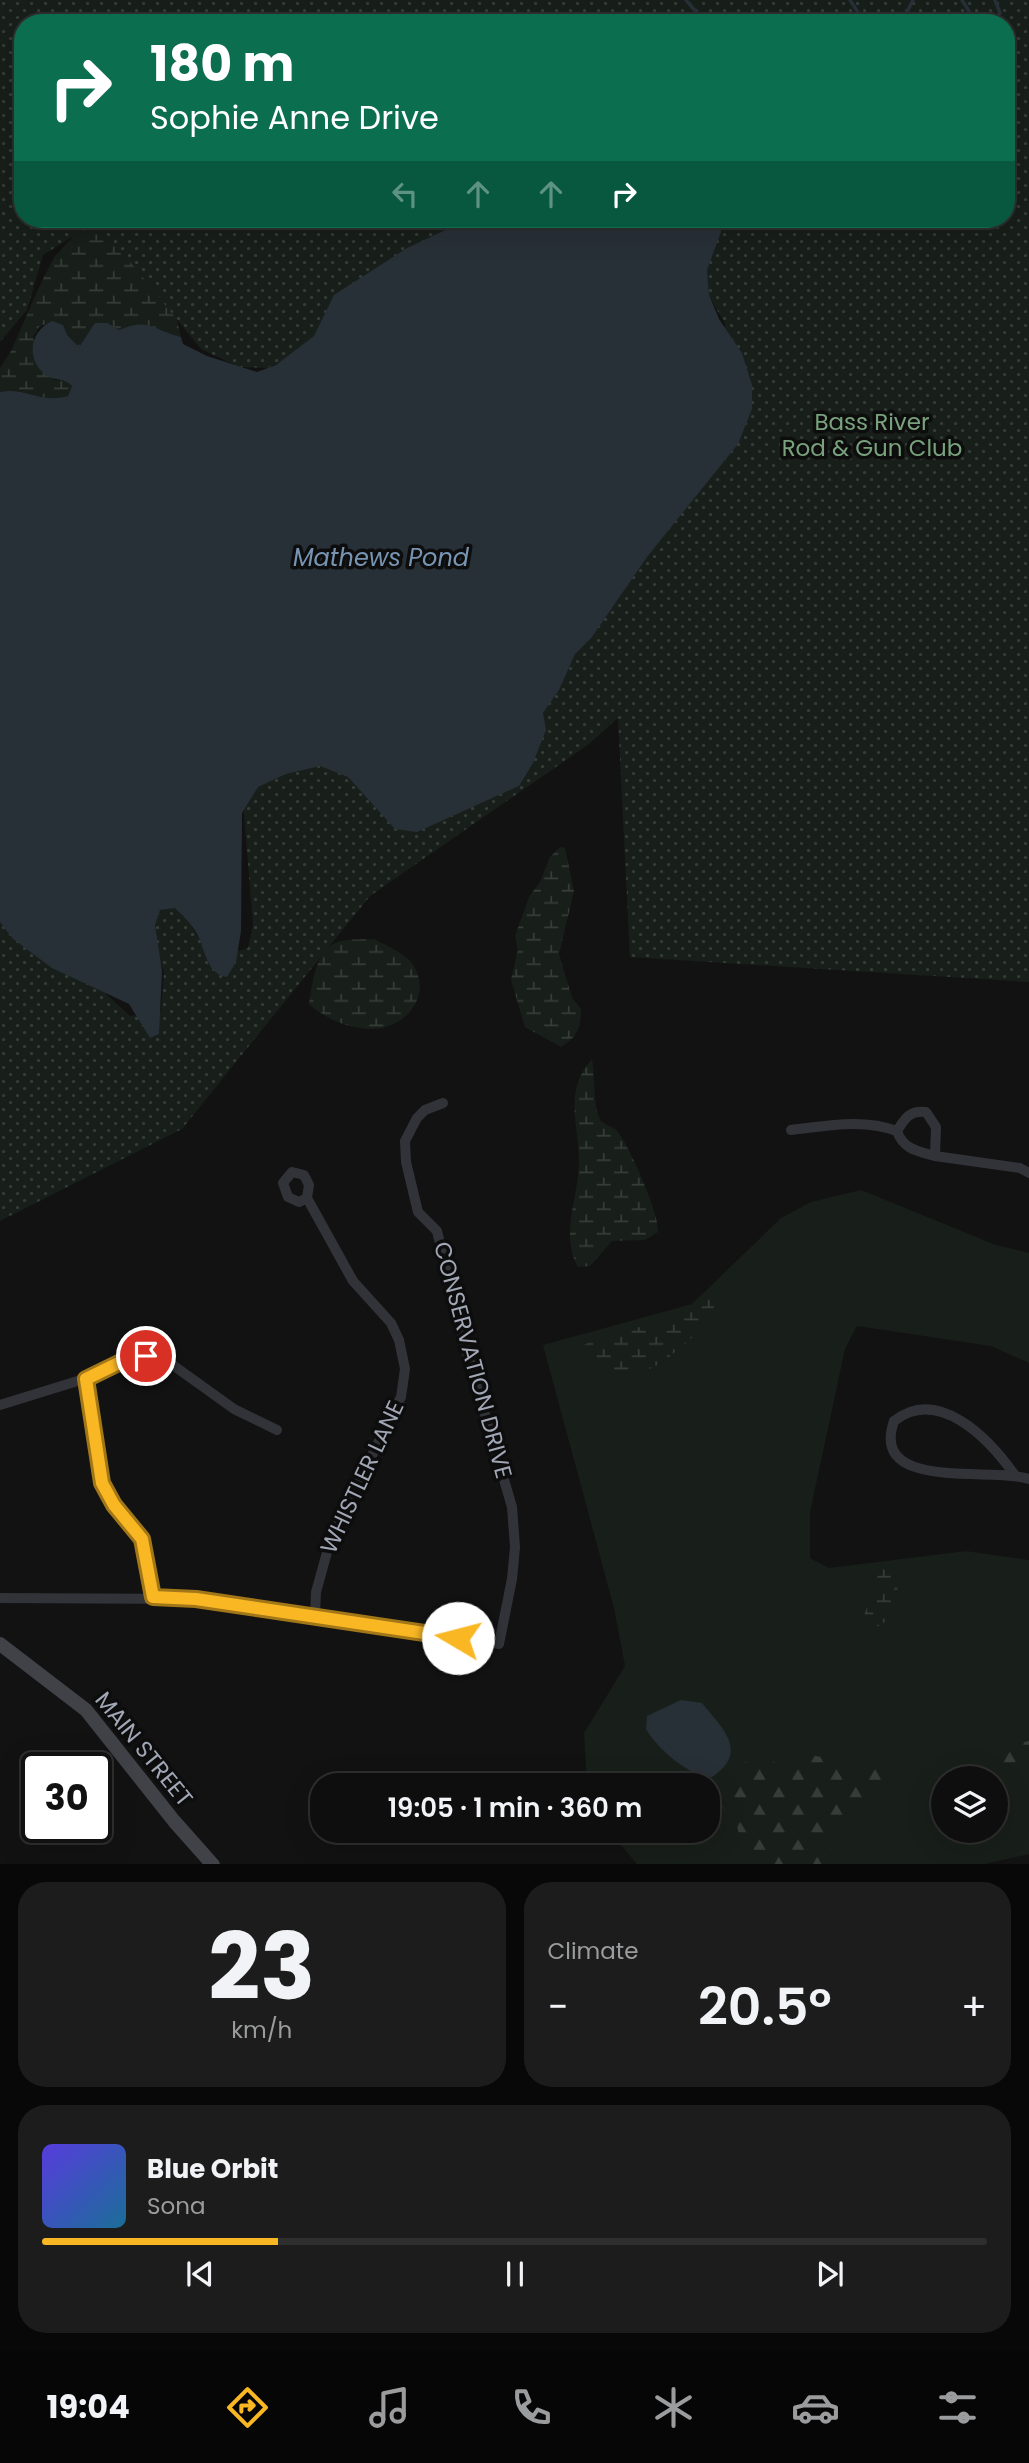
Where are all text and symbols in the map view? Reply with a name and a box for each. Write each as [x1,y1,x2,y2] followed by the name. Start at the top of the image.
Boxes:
[150,30,294,98] text: 180 m
[35,42,126,133] icon: right
[150,95,439,140] text: Sophie Anne Drive
[386,175,424,213] icon: left
[459,175,497,213] icon: ahead
[532,175,570,213] icon: ahead
[605,175,643,213] icon: right
[782,406,962,464] park label: Bass River Rod & Gun Club
[293,541,470,574] water label: Mathews Pond
[426,1238,520,1482] street label: CONSERVATION DRIVE
[116,1326,176,1386] pin
[127,1337,165,1375] icon: arrive
[313,1395,411,1559] street label: WHISTLER LANE
[421,1601,495,1675] position arrow
[88,1685,200,1813] street label: MAIN STREET
[21,1752,112,1843] speed limit sign: 30
[931,1766,1008,1843] map controls
[931,1766,1008,1843] button: layers
[388,1790,642,1826] text: 19:05 · 1 min · 360 m
[208,1903,315,2031] text: 23
[548,1935,638,1967] text: Climate
[698,1970,832,2043] text: 20.5°
[548,1980,568,2033] text: −
[961,1980,987,2033] text: +
[231,2014,292,2046] text: km/h
[147,2151,278,2187] text: Blue Orbit
[147,2190,206,2222] text: Sona
[181,2255,219,2293] icon: previous
[496,2255,534,2293] icon: pause
[811,2255,849,2293] icon: next
[223,2383,272,2432] icon: directions
[365,2383,414,2432] icon: music
[507,2383,556,2432] icon: phone
[649,2383,698,2432] icon: climate
[791,2383,840,2432] icon: car
[933,2383,982,2432] icon: filters
[47,2384,130,2429] text: 19:04

